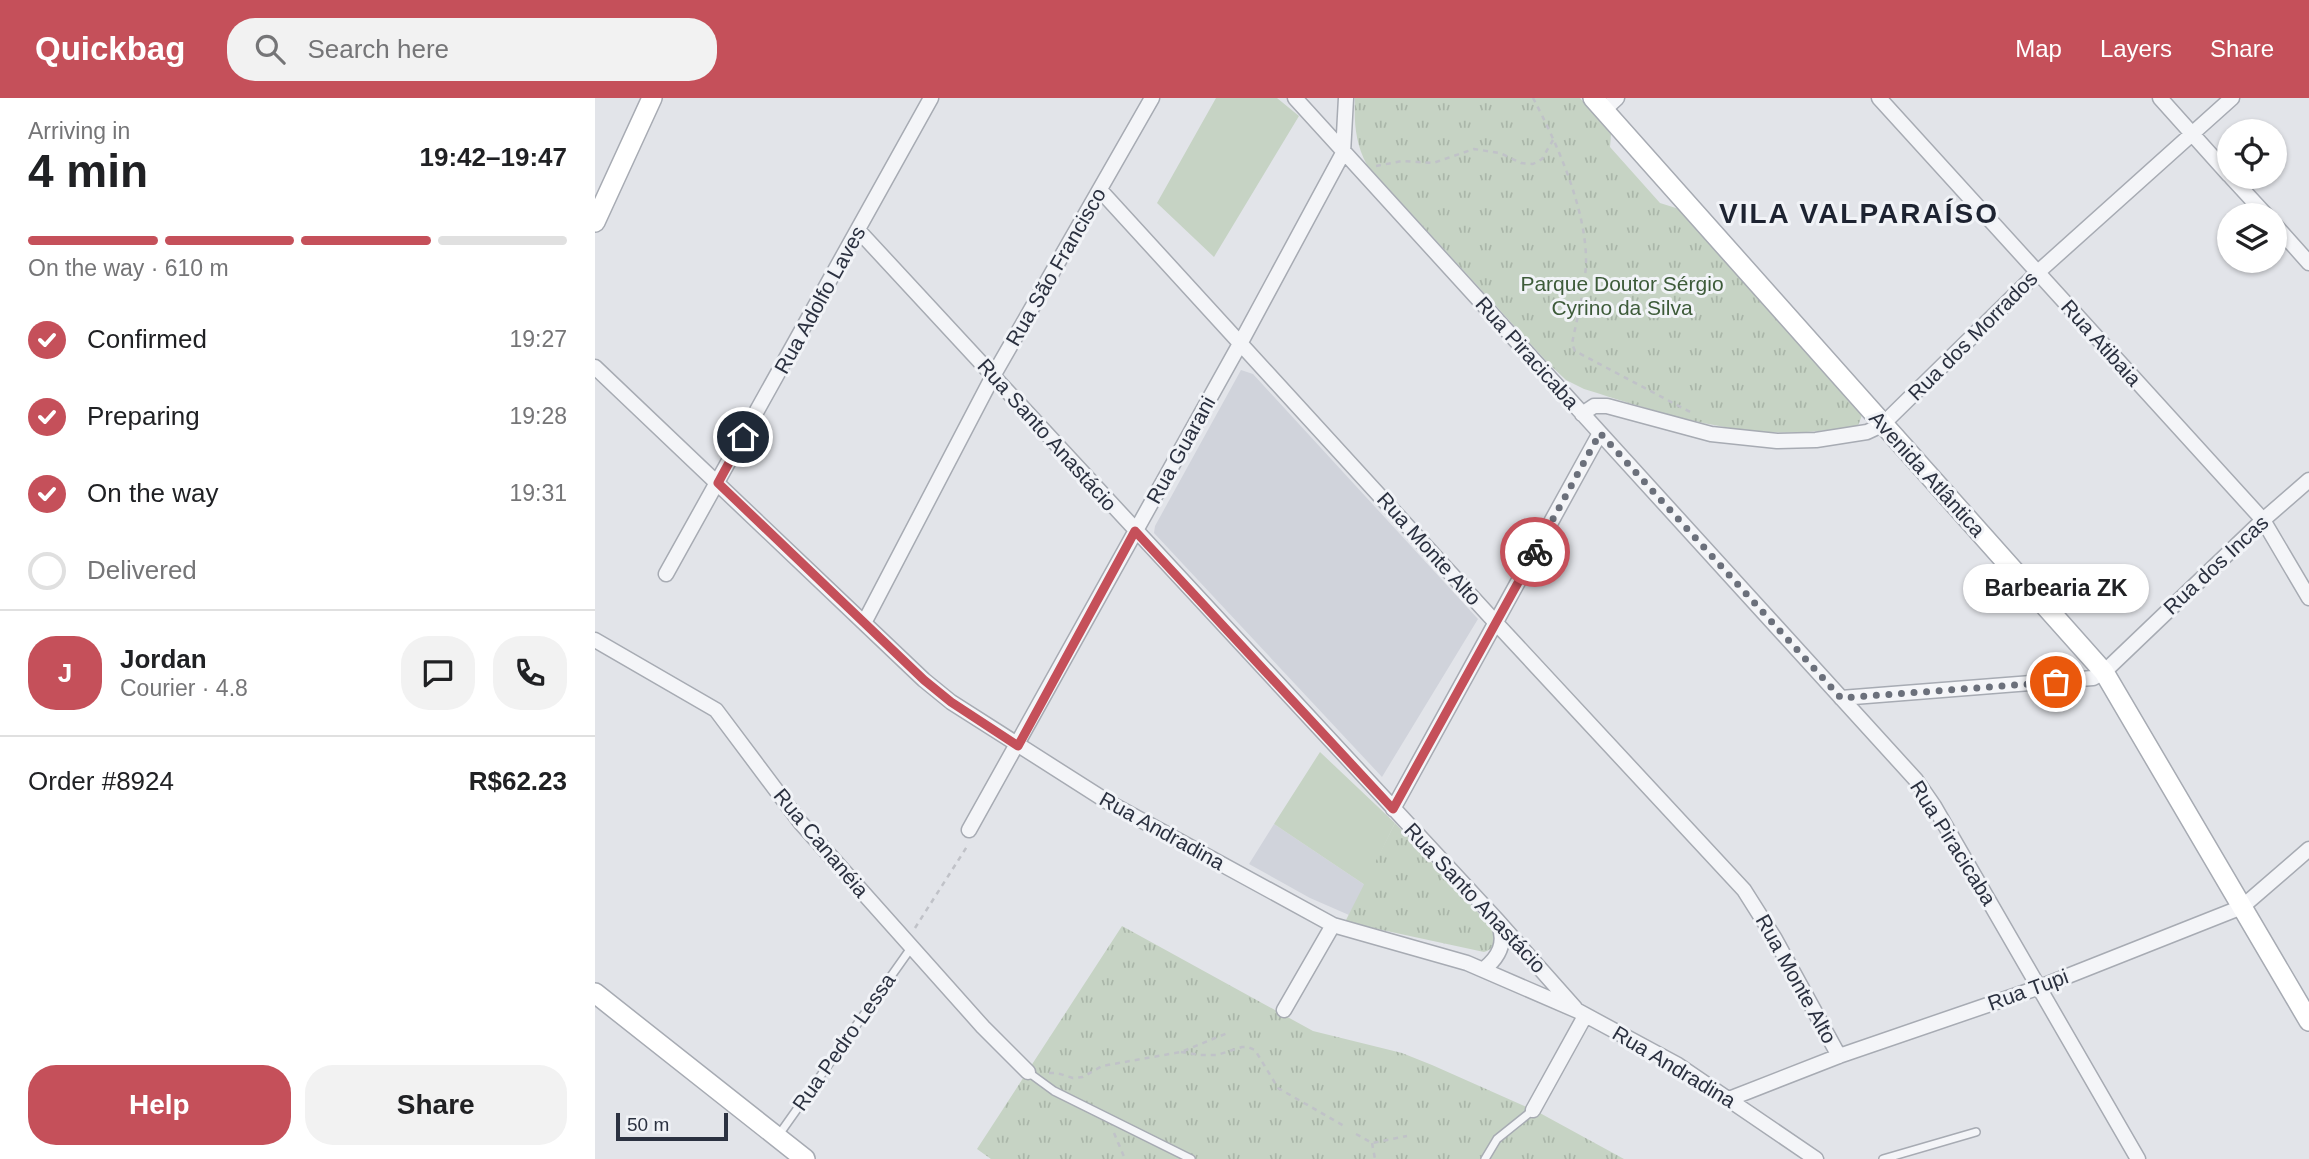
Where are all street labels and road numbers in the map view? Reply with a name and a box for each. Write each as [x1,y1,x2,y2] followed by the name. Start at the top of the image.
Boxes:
[1001,184,1110,350] street label: Rua São Francisco
[770,222,870,377] street label: Rua Adolfo Laves
[1903,266,2042,405] street label: Rua dos Morrados
[1471,292,1584,414] street label: Rua Piracicaba
[2057,295,2146,391] street label: Rua Atibaia
[973,354,1122,515] street label: Rua Santo Anastácio
[1142,392,1219,507] street label: Rua Guarani
[1865,406,1990,541] street label: Avenida Atlântica
[1373,488,1486,610] street label: Rua Monte Alto
[2159,510,2273,619] street label: Rua dos Incas
[1906,776,2001,909] street label: Rua Piracicaba
[769,784,874,902] street label: Rua Cananéia
[1096,787,1229,874] street label: Rua Andradina
[1400,818,1551,977] street label: Rua Santo Anastácio
[1752,910,1841,1047] street label: Rua Monte Alto
[1984,964,2071,1015] street label: Rua Tupi
[788,968,900,1115] street label: Rua Pedro Lessa
[1609,1021,1740,1112] street label: Rua Andradina

